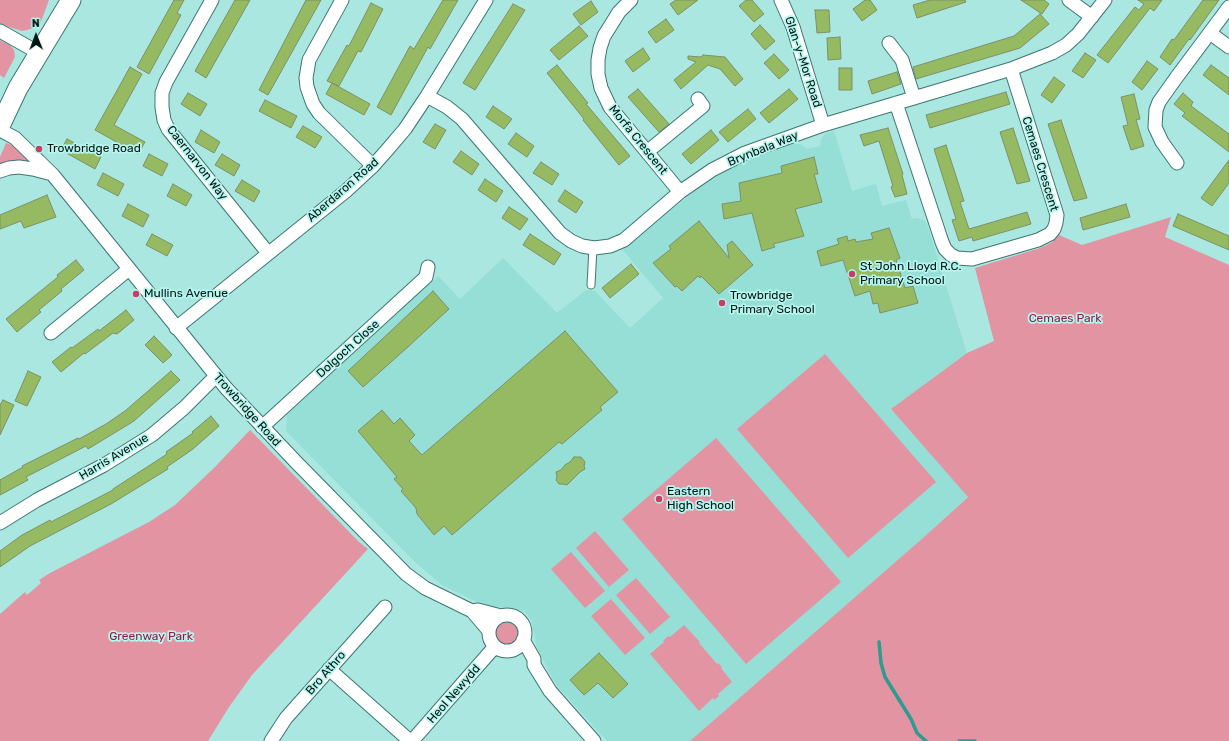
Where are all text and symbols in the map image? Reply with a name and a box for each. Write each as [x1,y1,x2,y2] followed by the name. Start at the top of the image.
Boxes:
[781,15,825,109] street label: Glan-y-Mor Road
[16,16,56,56] north arrow
[32,17,40,30] text: N
[605,102,671,178] street label: Morfa Crescent
[1019,115,1061,213] street label: Cemaes Crescent
[164,123,230,203] street label: Caernarvon Way
[725,128,801,170] street label: Brynbala Way
[47,142,141,156] place label: Trowbridge Road
[34,144,44,154] marker: Trowbridge Road
[304,155,382,225] street label: Aberdaron Road
[860,260,961,288] place label: St John Lloyd R.C. Primary School
[847,269,857,279] marker: St John Lloyd R.C. Primary School
[144,287,228,301] place label: Mullins Avenue
[131,289,141,299] marker: Mullins Avenue
[730,289,815,317] place label: Trowbridge Primary School
[717,298,727,308] marker: Trowbridge Primary School
[1029,312,1101,326] park label: Cemaes Park
[314,317,382,381] street label: Dolgoch Close
[210,370,284,450] street label: Trowbridge Road
[77,431,151,483] street label: Harris Avenue
[667,485,734,513] place label: Eastern High School
[654,494,664,504] marker: Eastern High School
[109,630,193,644] park label: Greenway Park
[303,648,349,698] street label: Bro Athro
[425,662,483,726] street label: Heol Newydd

